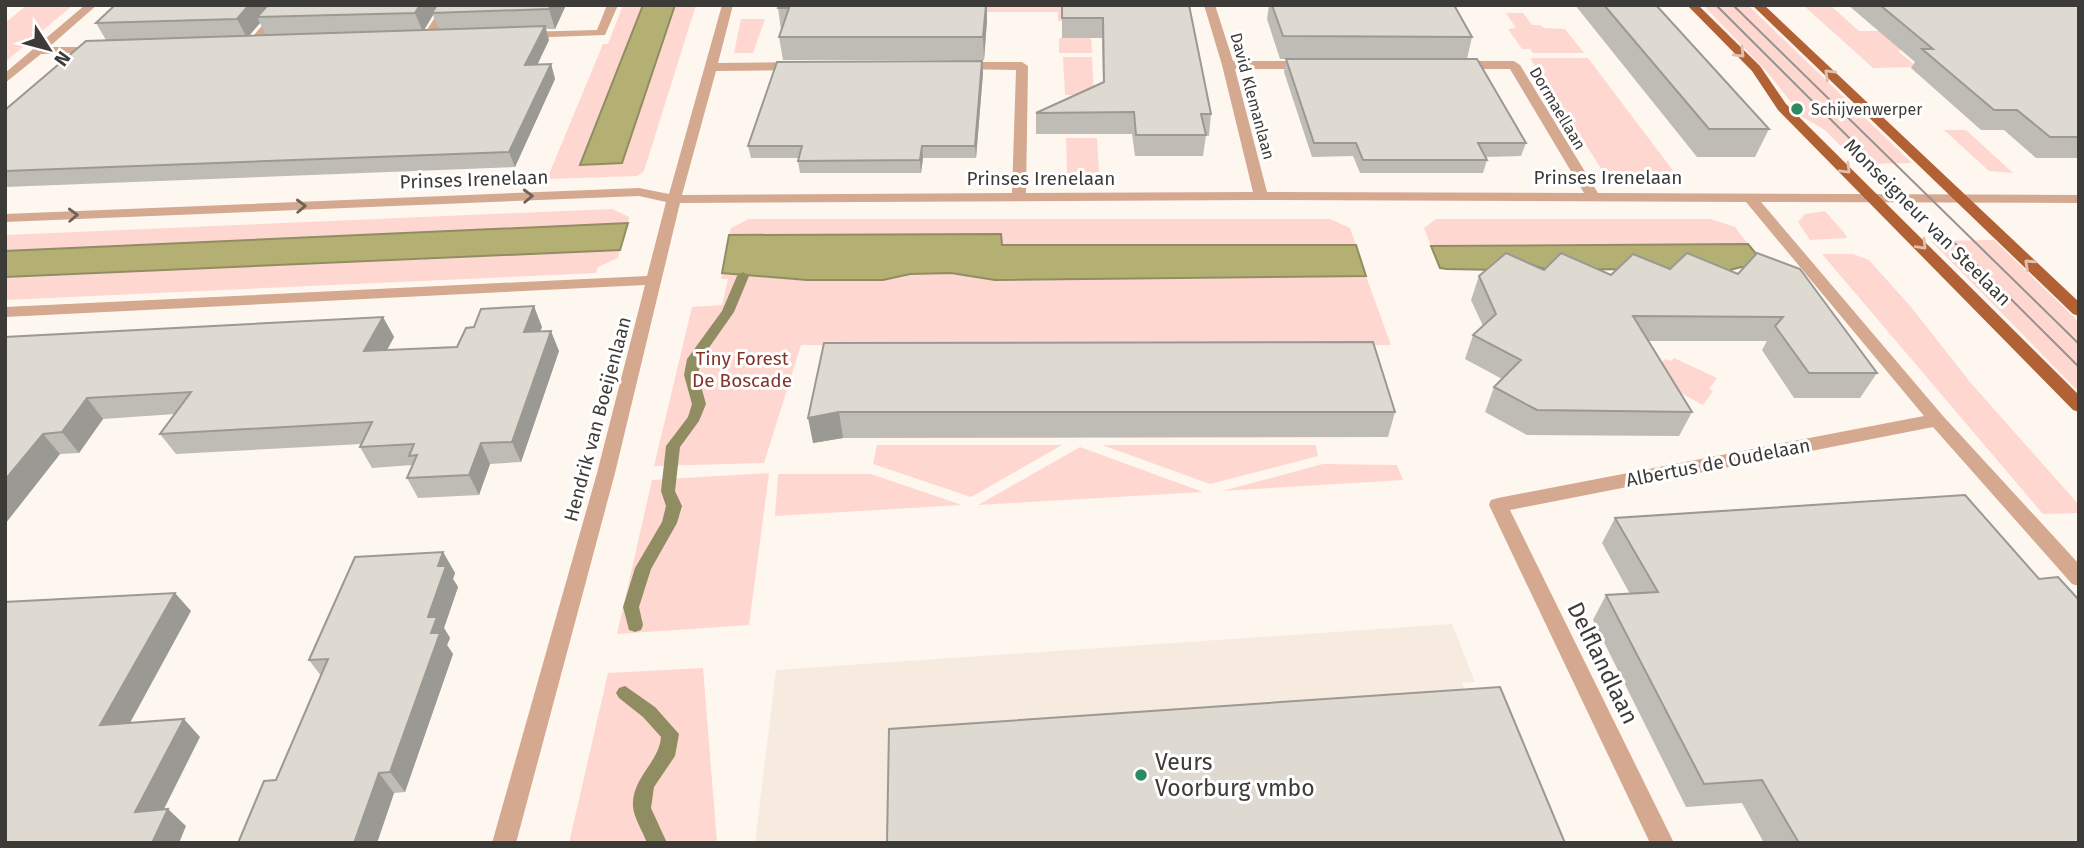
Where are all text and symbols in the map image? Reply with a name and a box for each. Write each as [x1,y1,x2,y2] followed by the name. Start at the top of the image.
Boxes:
[14,14,84,84] north arrow
[1226,31,1279,162] street label: David Klemanlaan
[1732,45,1745,58] one-way arrow
[49,47,75,71] text: N
[1525,64,1590,153] street label: Dormaellaan
[1824,69,1837,82] one-way arrow
[1811,100,1923,119] place label: Schijvenwerper
[1789,101,1805,117] marker: Schijvenwerper
[1839,134,2016,311] street label: Monseigneur van Steelaan
[1837,160,1850,173] one-way arrow
[399,165,549,194] street label: Prinses Irenelaan
[1533,166,1683,189] street label: Prinses Irenelaan
[966,167,1116,190] street label: Prinses Irenelaan
[523,189,534,204] one-way arrow
[296,198,307,213] one-way arrow
[68,208,79,223] one-way arrow
[1914,237,1927,250] one-way arrow
[2024,260,2037,273] one-way arrow
[559,314,636,524] street label: Hendrik van Boeijenlaan
[692,347,792,392] park label: Tiny Forest De Boscade
[1624,433,1812,492] street label: Albertus de Oudelaan
[1561,597,1645,729] street label: Delflandlaan
[1155,748,1315,802] place label: Veurs Voorburg vmbo
[1133,767,1149,783] marker: Veurs Voorburg vmbo

